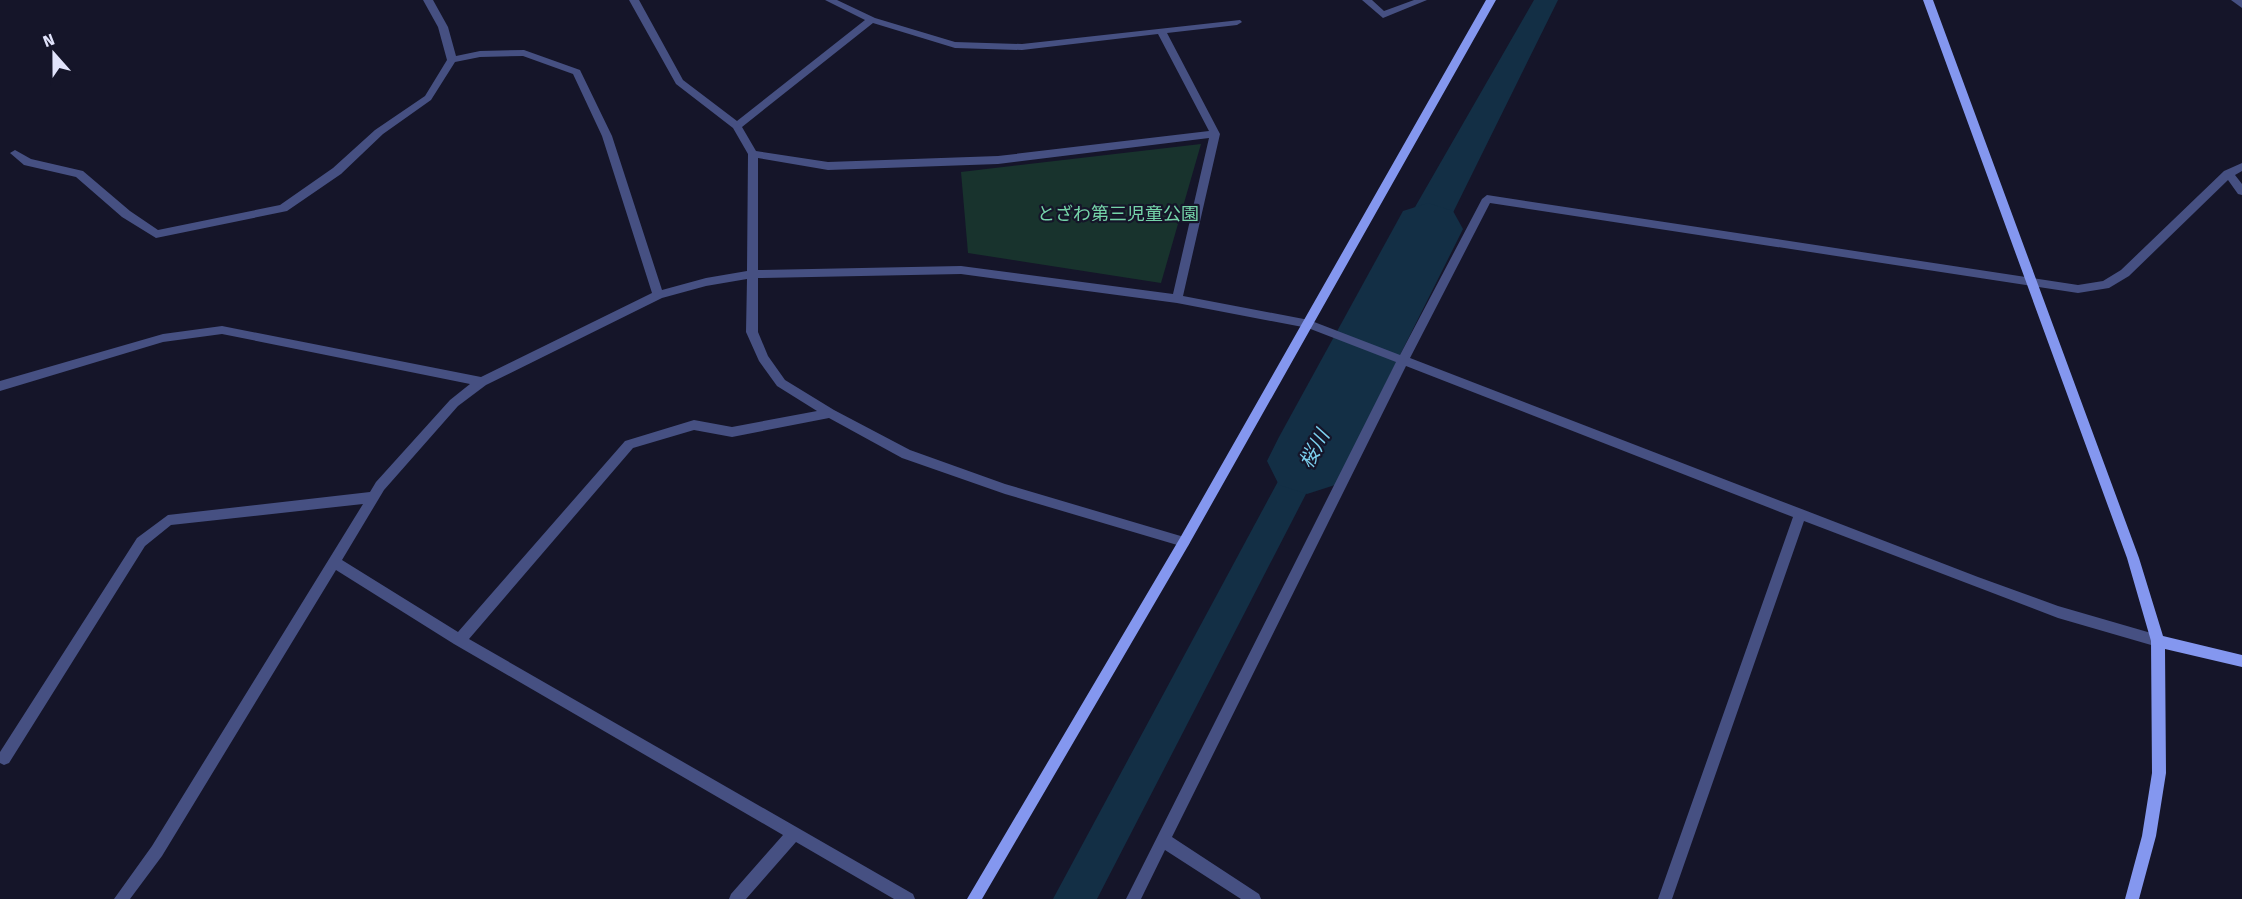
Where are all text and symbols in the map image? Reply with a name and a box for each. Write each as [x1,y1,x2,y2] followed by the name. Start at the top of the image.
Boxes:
[24,24,84,84] north arrow
[40,30,57,51] text: N
[1037,203,1199,225] park label: とざわ第三児童公園
[1294,424,1335,472] water label: 桜川

